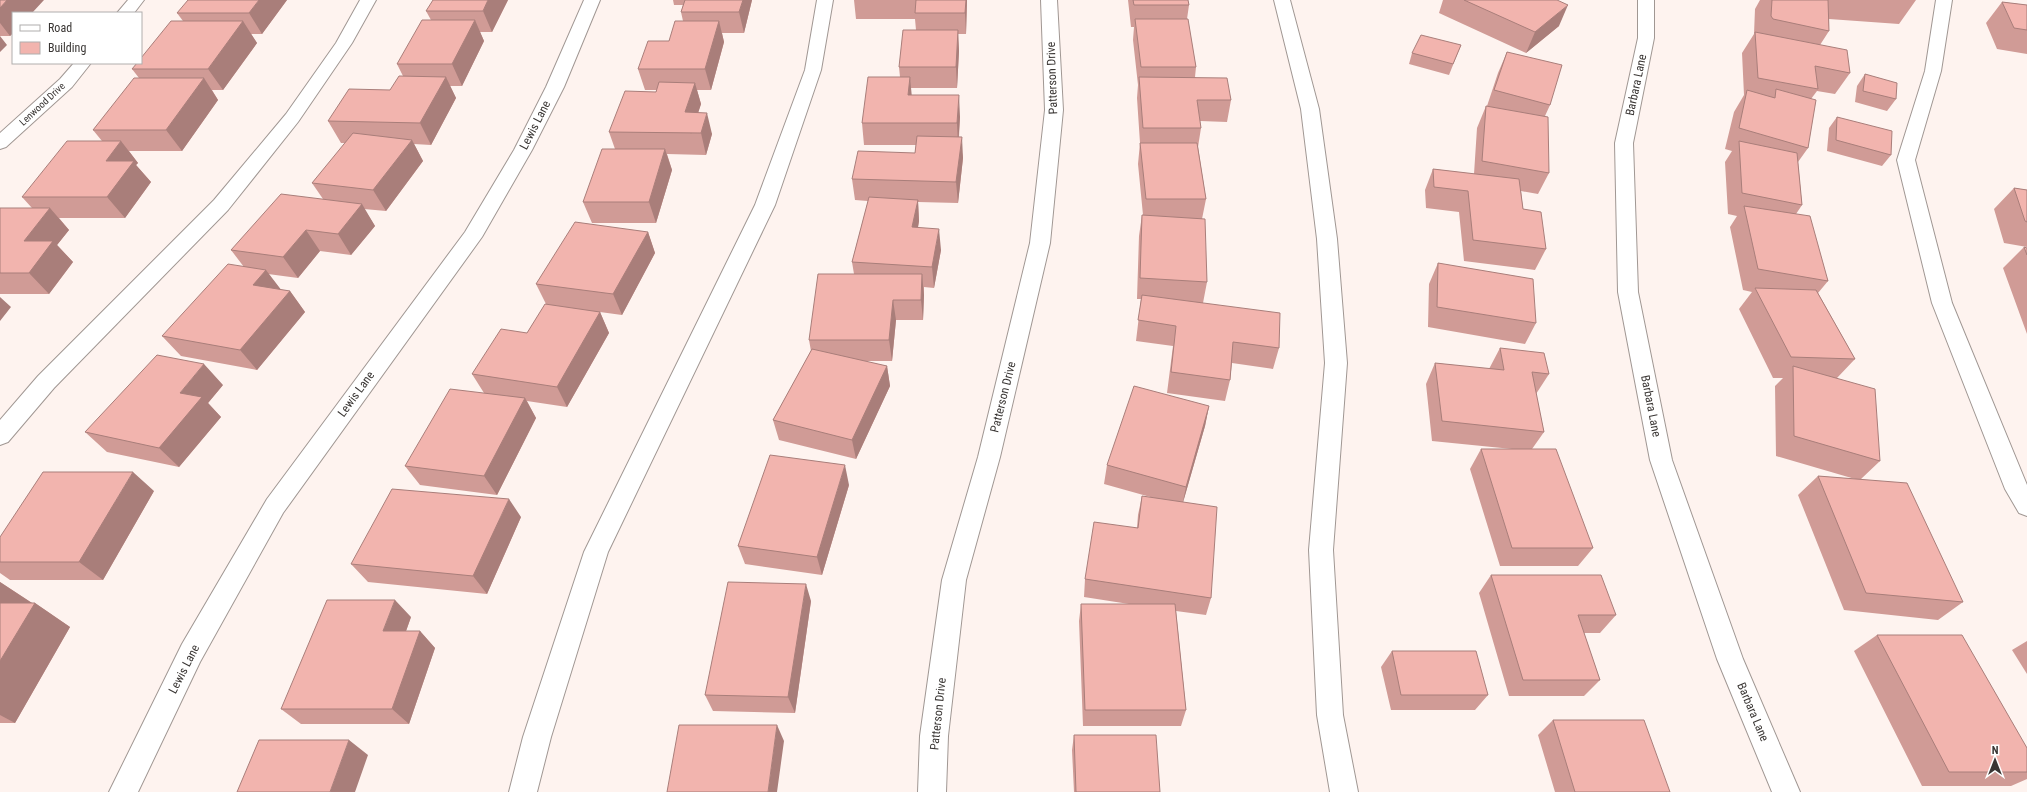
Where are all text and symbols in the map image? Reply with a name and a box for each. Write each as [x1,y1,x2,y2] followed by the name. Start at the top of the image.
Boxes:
[12,12,142,64] legend
[48,21,72,35] text: Road
[48,41,86,55] text: Building
[1044,41,1060,115] street label: Patterson Drive
[1623,53,1649,117] street label: Barbara Lane
[17,80,67,128] street label: Lenwood Drive
[517,98,553,152] street label: Lewis Lane
[987,360,1019,434] street label: Patterson Drive
[335,368,377,420] street label: Lewis Lane
[1638,374,1664,438] street label: Barbara Lane
[166,642,202,696] street label: Lewis Lane
[927,677,949,751] street label: Patterson Drive
[1734,681,1772,744] street label: Barbara Lane
[1975,740,2015,780] north arrow
[1992,744,1999,757] text: N

